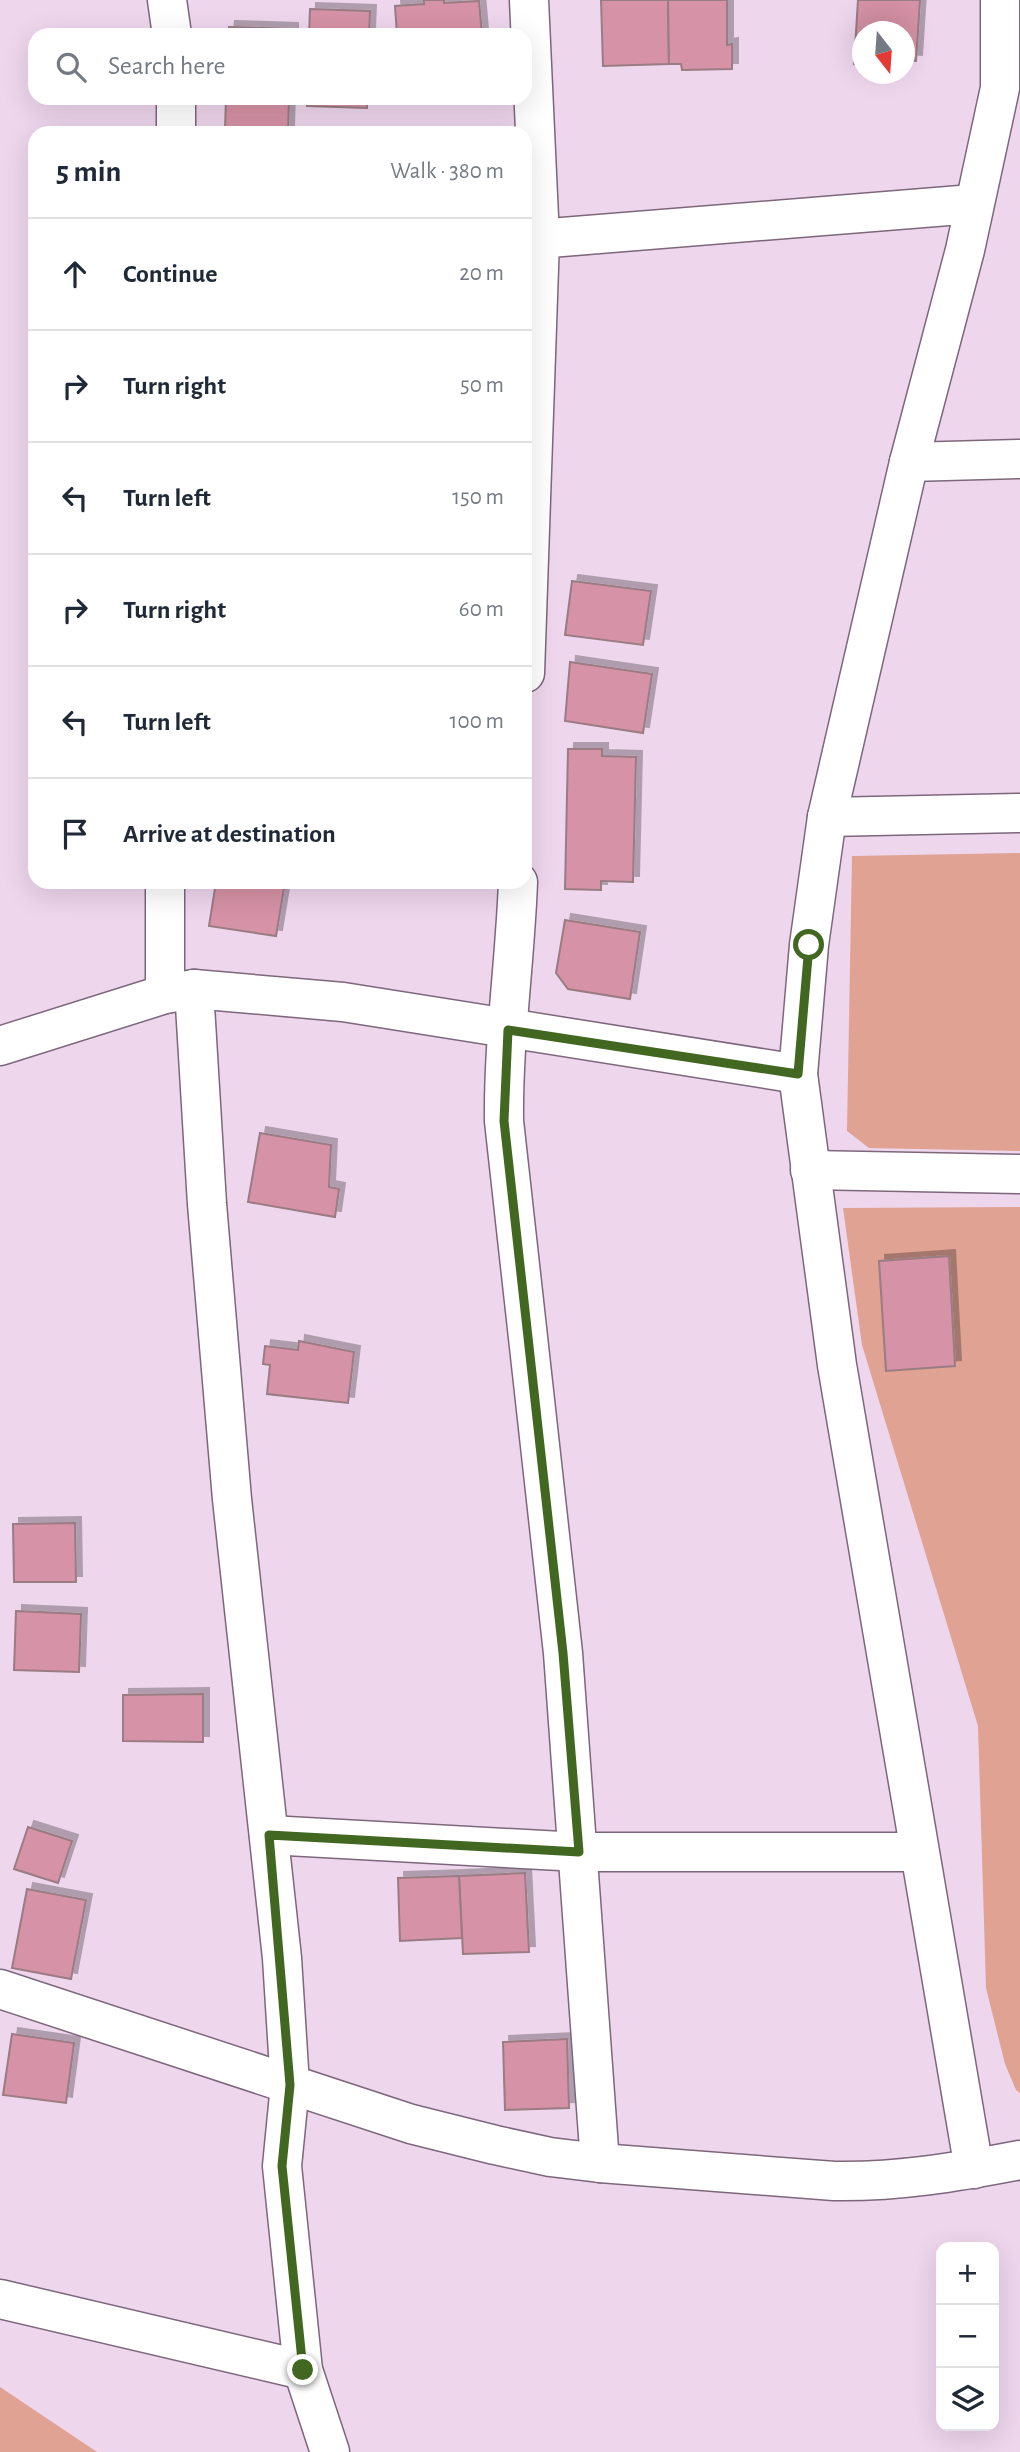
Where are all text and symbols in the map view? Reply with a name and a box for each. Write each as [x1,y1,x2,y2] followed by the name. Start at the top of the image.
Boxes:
[852,21,915,84] north arrow
[28,28,532,105] search box
[52,48,90,86] icon: search
[108,53,226,79] text: Search here
[56,157,121,187] text: 5 min
[390,160,504,183] text: Walk · 380 m
[56,255,94,293] icon: ahead
[123,261,218,287] text: Continue
[459,262,504,285] text: 20 m
[56,367,94,405] icon: right
[123,373,226,399] text: Turn right
[460,374,504,397] text: 50 m
[56,479,94,517] icon: left
[123,485,211,511] text: Turn left
[452,486,504,509] text: 150 m
[56,591,94,629] icon: right
[123,597,226,623] text: Turn right
[459,598,504,621] text: 60 m
[56,703,94,741] icon: left
[123,709,211,735] text: Turn left
[450,710,504,733] text: 100 m
[56,815,94,853] icon: arrive
[123,821,336,847] text: Arrive at destination
[793,929,824,960] route start
[936,2242,999,2431] map controls
[936,2242,999,2305] button: +
[936,2305,999,2368] button: −
[287,2354,318,2385] route end
[936,2368,999,2431] button: layers

